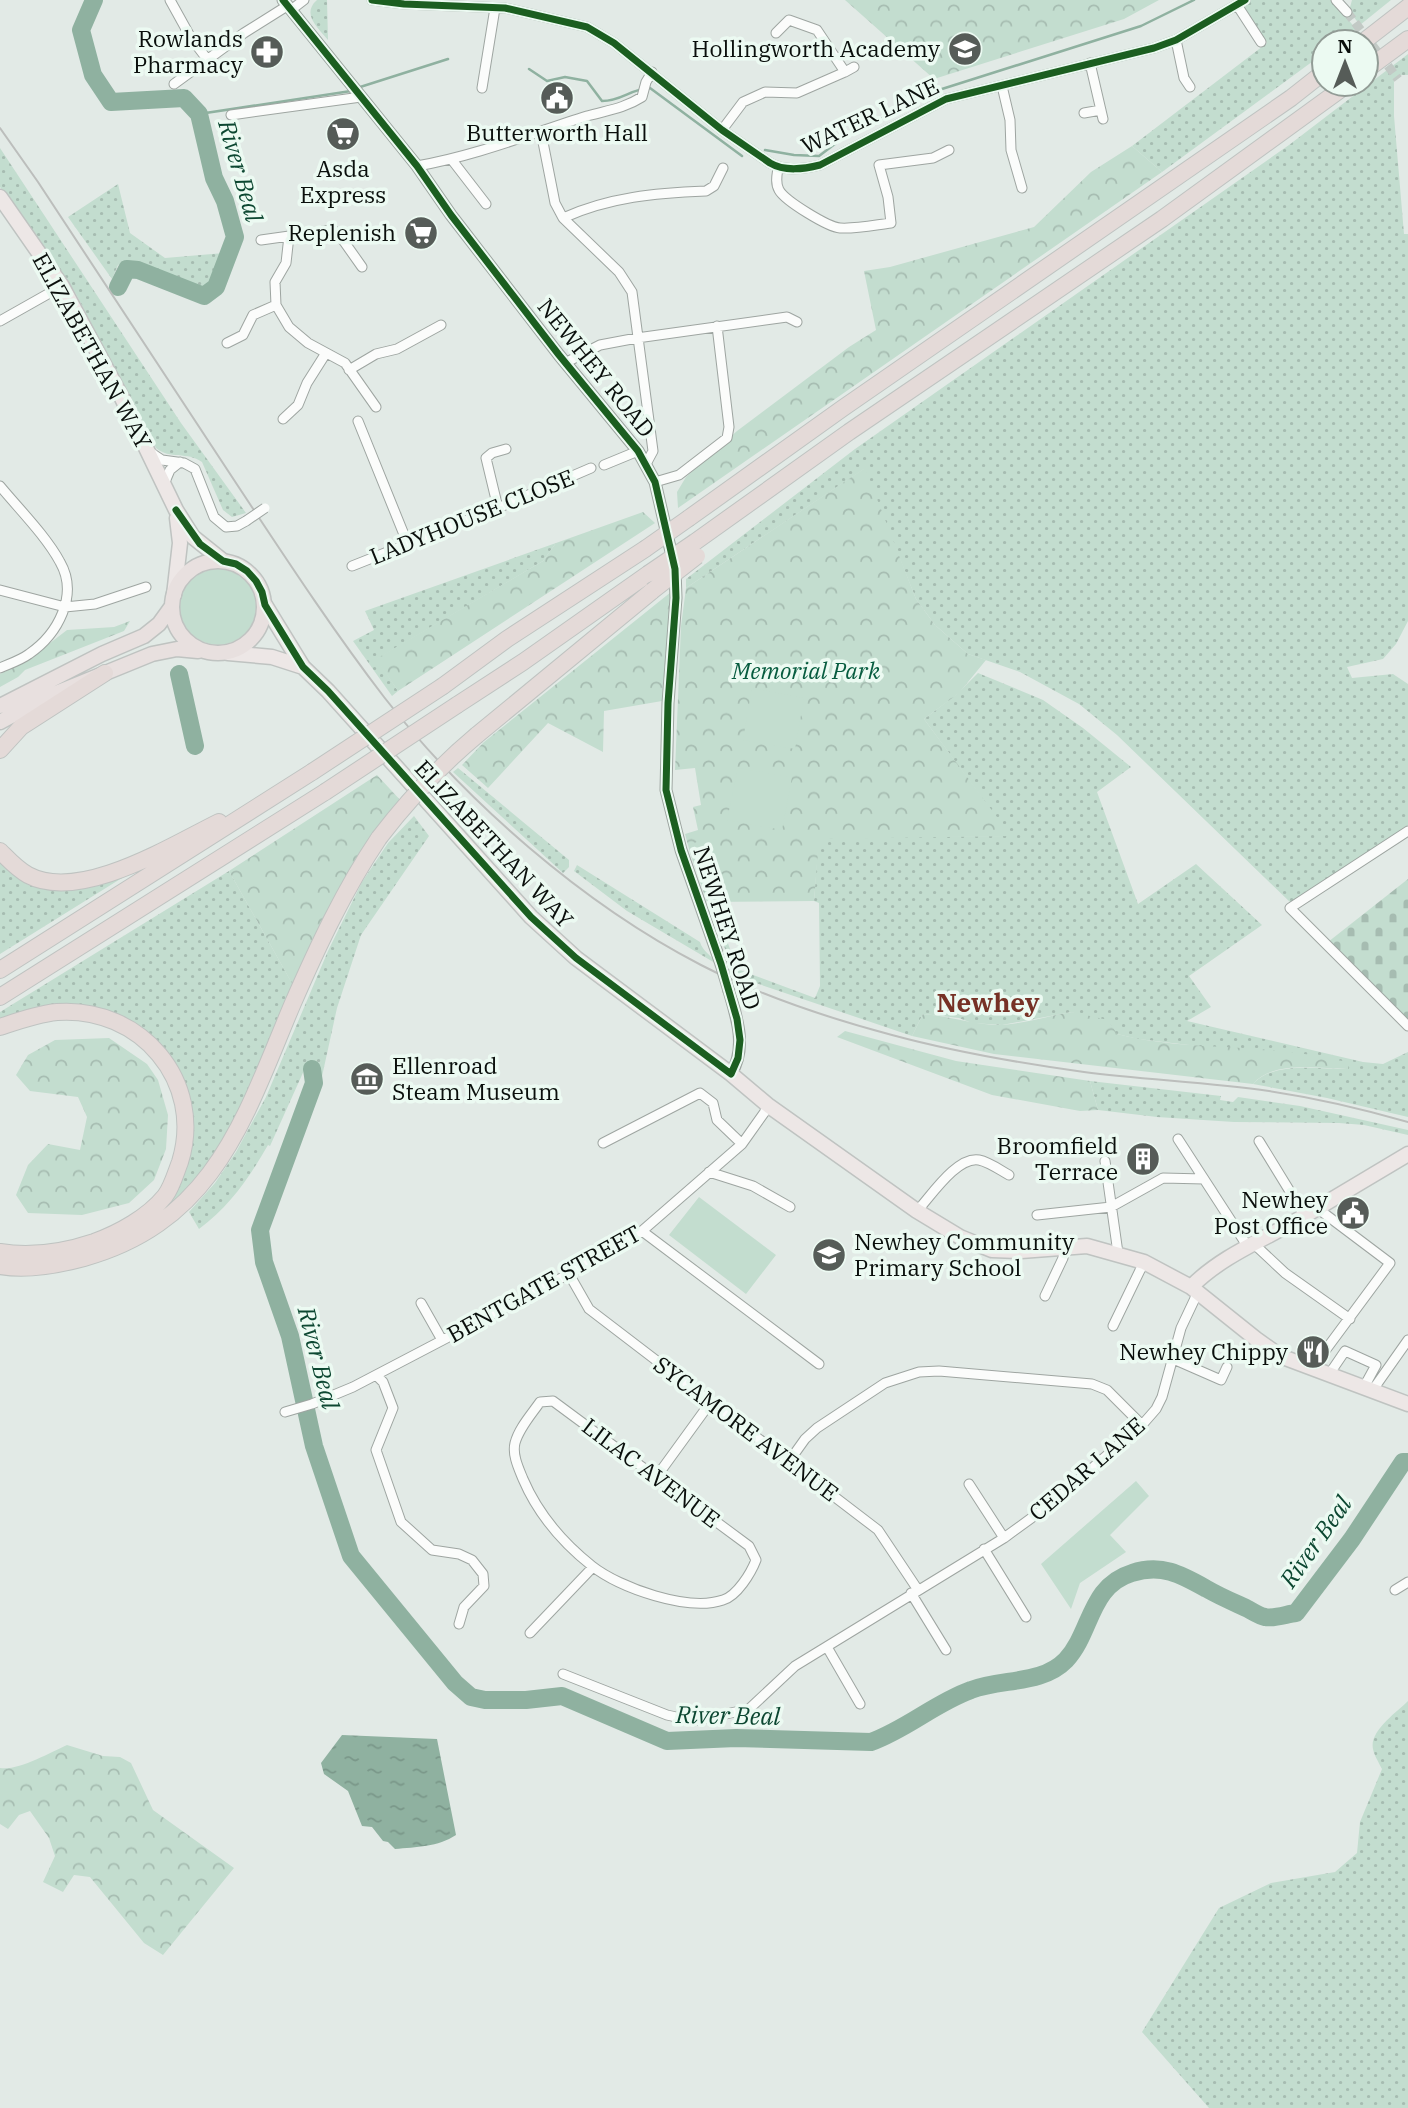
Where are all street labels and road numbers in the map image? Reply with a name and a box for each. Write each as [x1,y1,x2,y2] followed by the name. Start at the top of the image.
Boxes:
[796,70,943,160] street label: WATER LANE
[27,247,159,454] street label: ELIZABETHAN WAY
[532,292,662,443] street label: NEWHEY ROAD
[365,461,578,571] street label: LADYHOUSE CLOSE
[409,753,581,934] street label: ELIZABETHAN WAY
[687,842,769,1013] street label: NEWHEY ROAD
[441,1217,646,1349] street label: BENTGATE STREET
[648,1349,845,1508] street label: SYCAMORE AVENUE
[1022,1410,1151,1527] street label: CEDAR LANE
[577,1411,727,1534] street label: LILAC AVENUE

